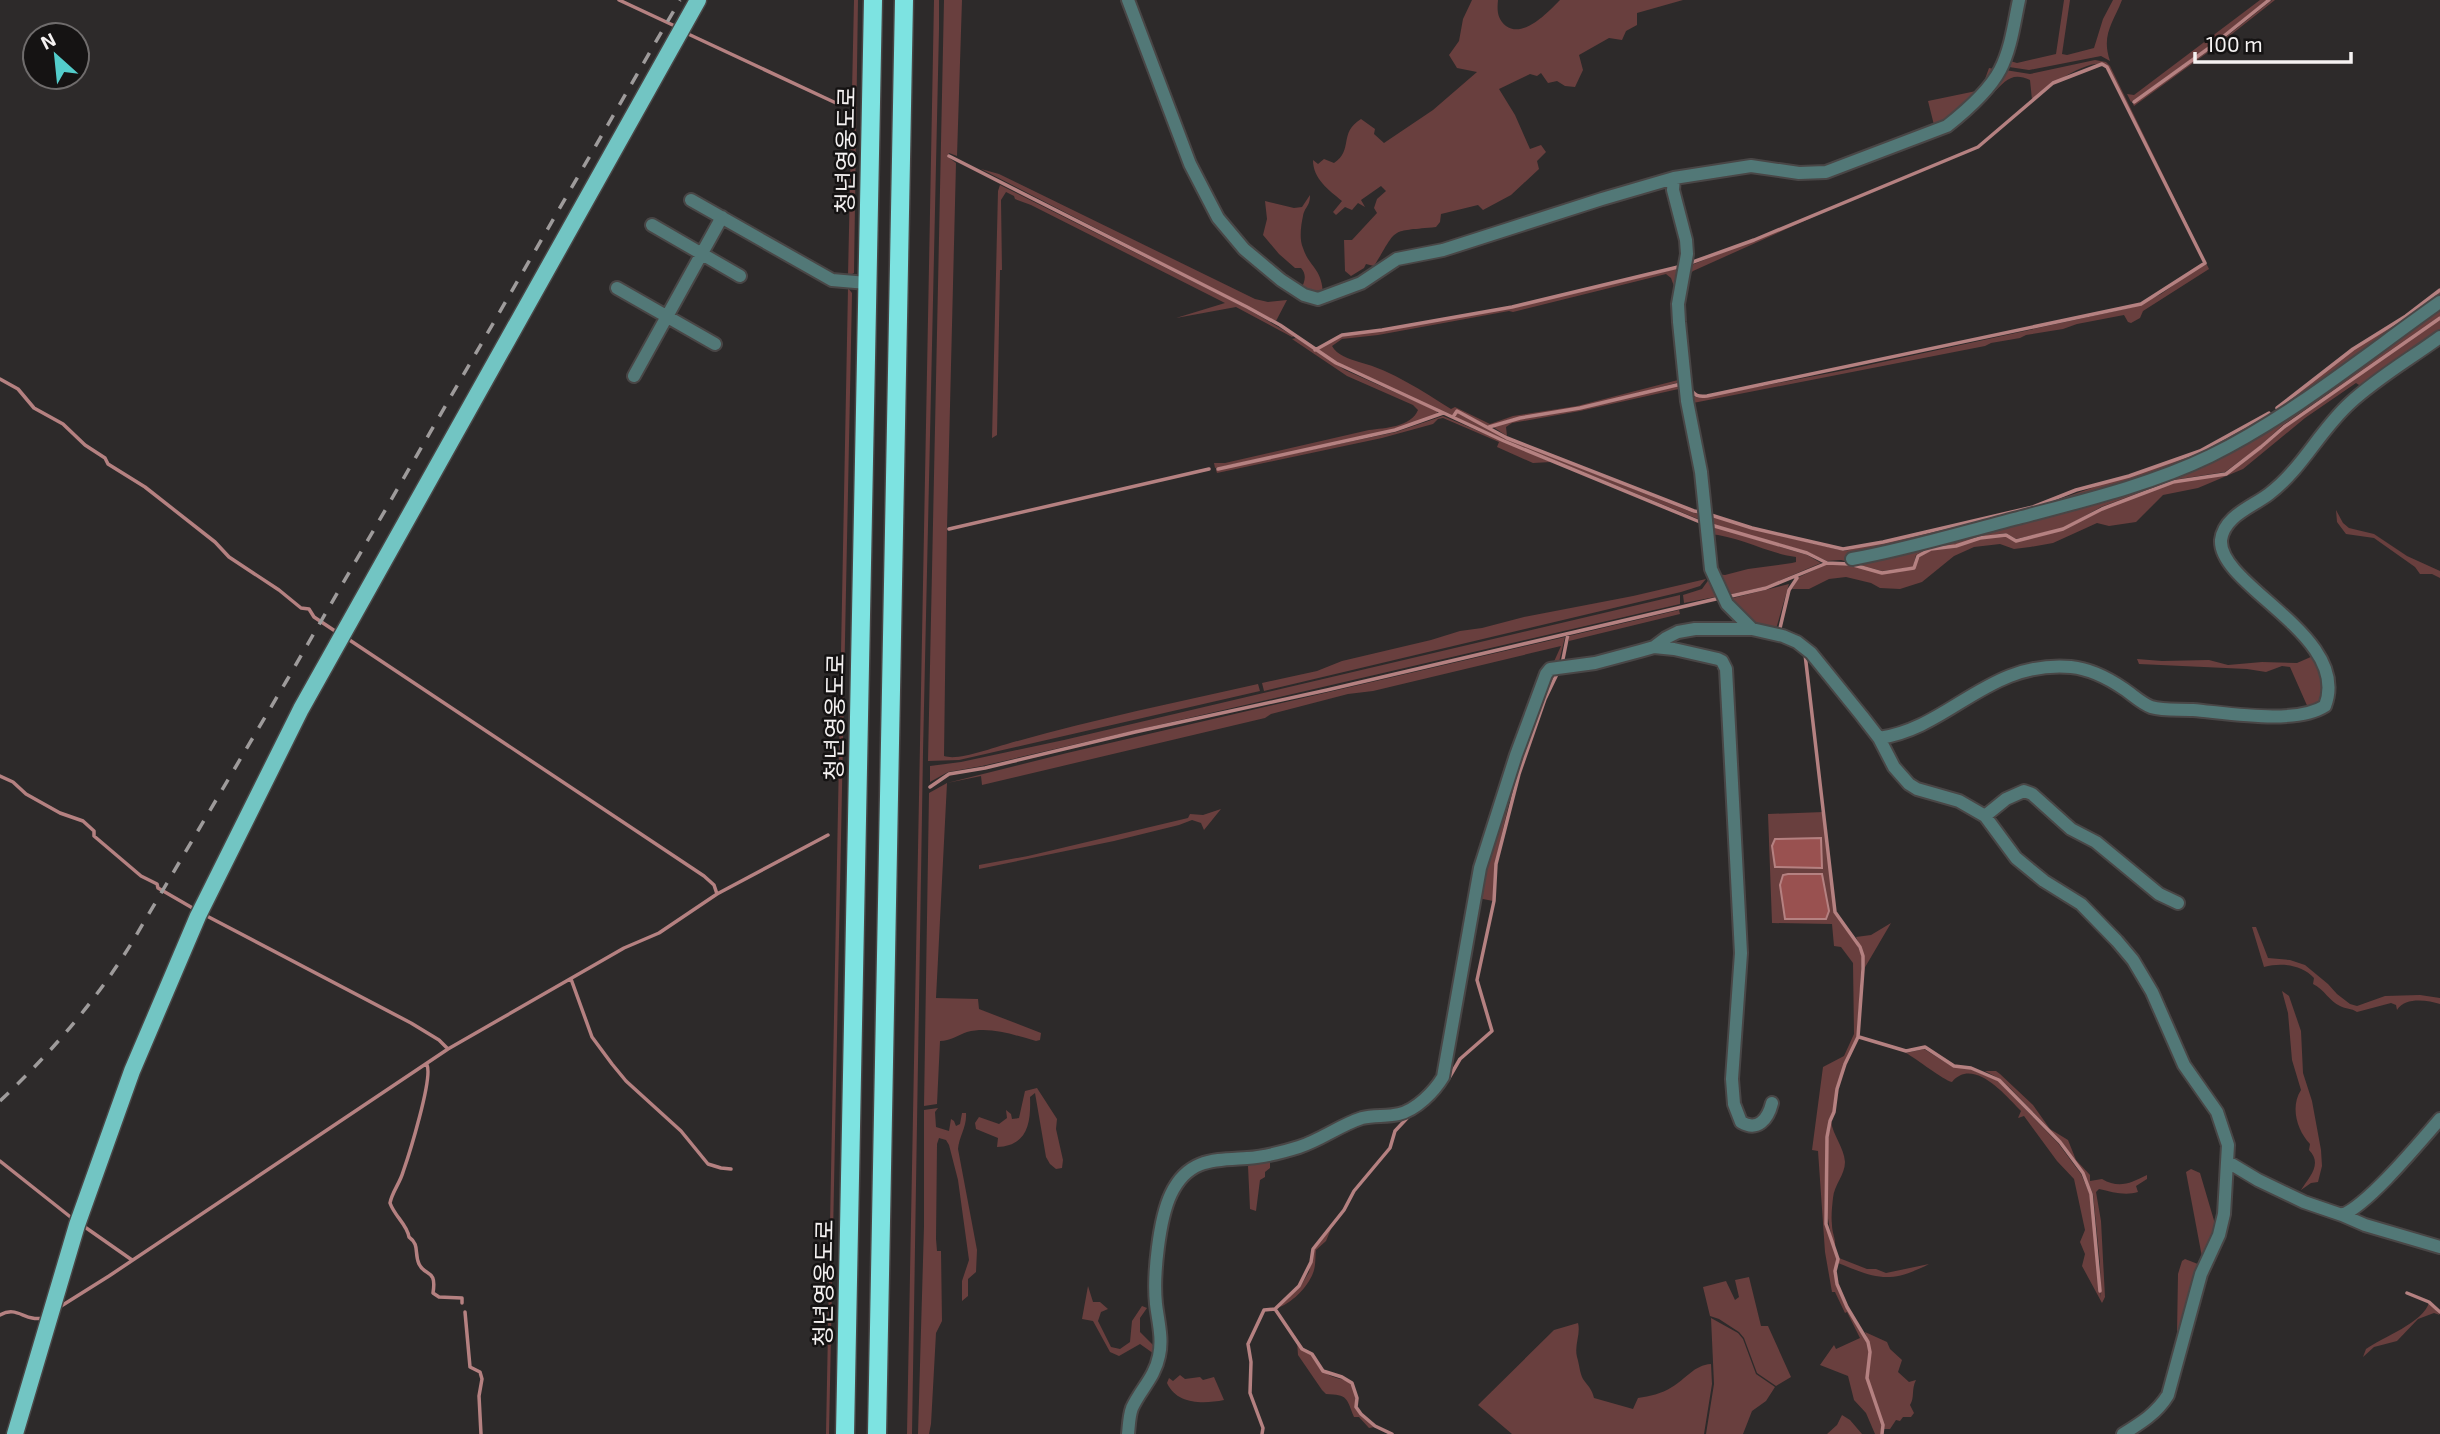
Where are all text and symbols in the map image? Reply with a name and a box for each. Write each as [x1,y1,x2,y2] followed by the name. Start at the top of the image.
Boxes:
[21,21,91,91] north arrow
[2195,21,2351,65] scale bar
[37,27,59,54] text: N
[2206,31,2263,56] text: 100 m
[830,86,860,214] street label: 청년영웅도로
[819,653,849,781] street label: 청년영웅도로
[808,1219,838,1347] street label: 청년영웅도로

